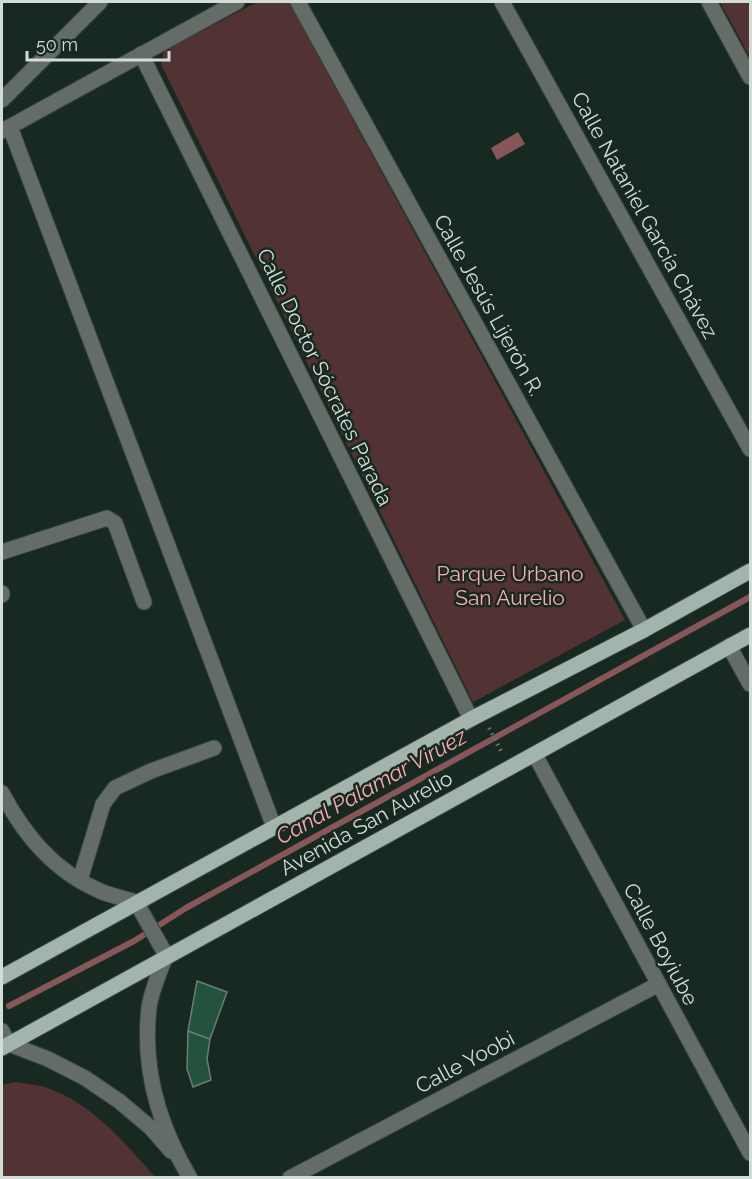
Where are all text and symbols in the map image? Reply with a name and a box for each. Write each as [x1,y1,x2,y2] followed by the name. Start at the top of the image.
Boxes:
[27,24,170,62] scale bar
[36,34,78,55] text: 50 m
[567,87,723,343] street label: Calle Nataniel García Chávez
[429,210,549,400] street label: Calle Jesús Lijerón R.
[252,244,398,510] street label: Calle Doctor Sócrates Parada
[437,561,583,610] park label: Parque Urbano San Aurelio
[271,722,472,849] water label: Canal Palamar Viruez
[276,765,456,881] street label: Avenida San Aurelio
[618,879,704,1009] street label: Calle Boyiube
[411,1025,519,1099] street label: Calle Yoobi

